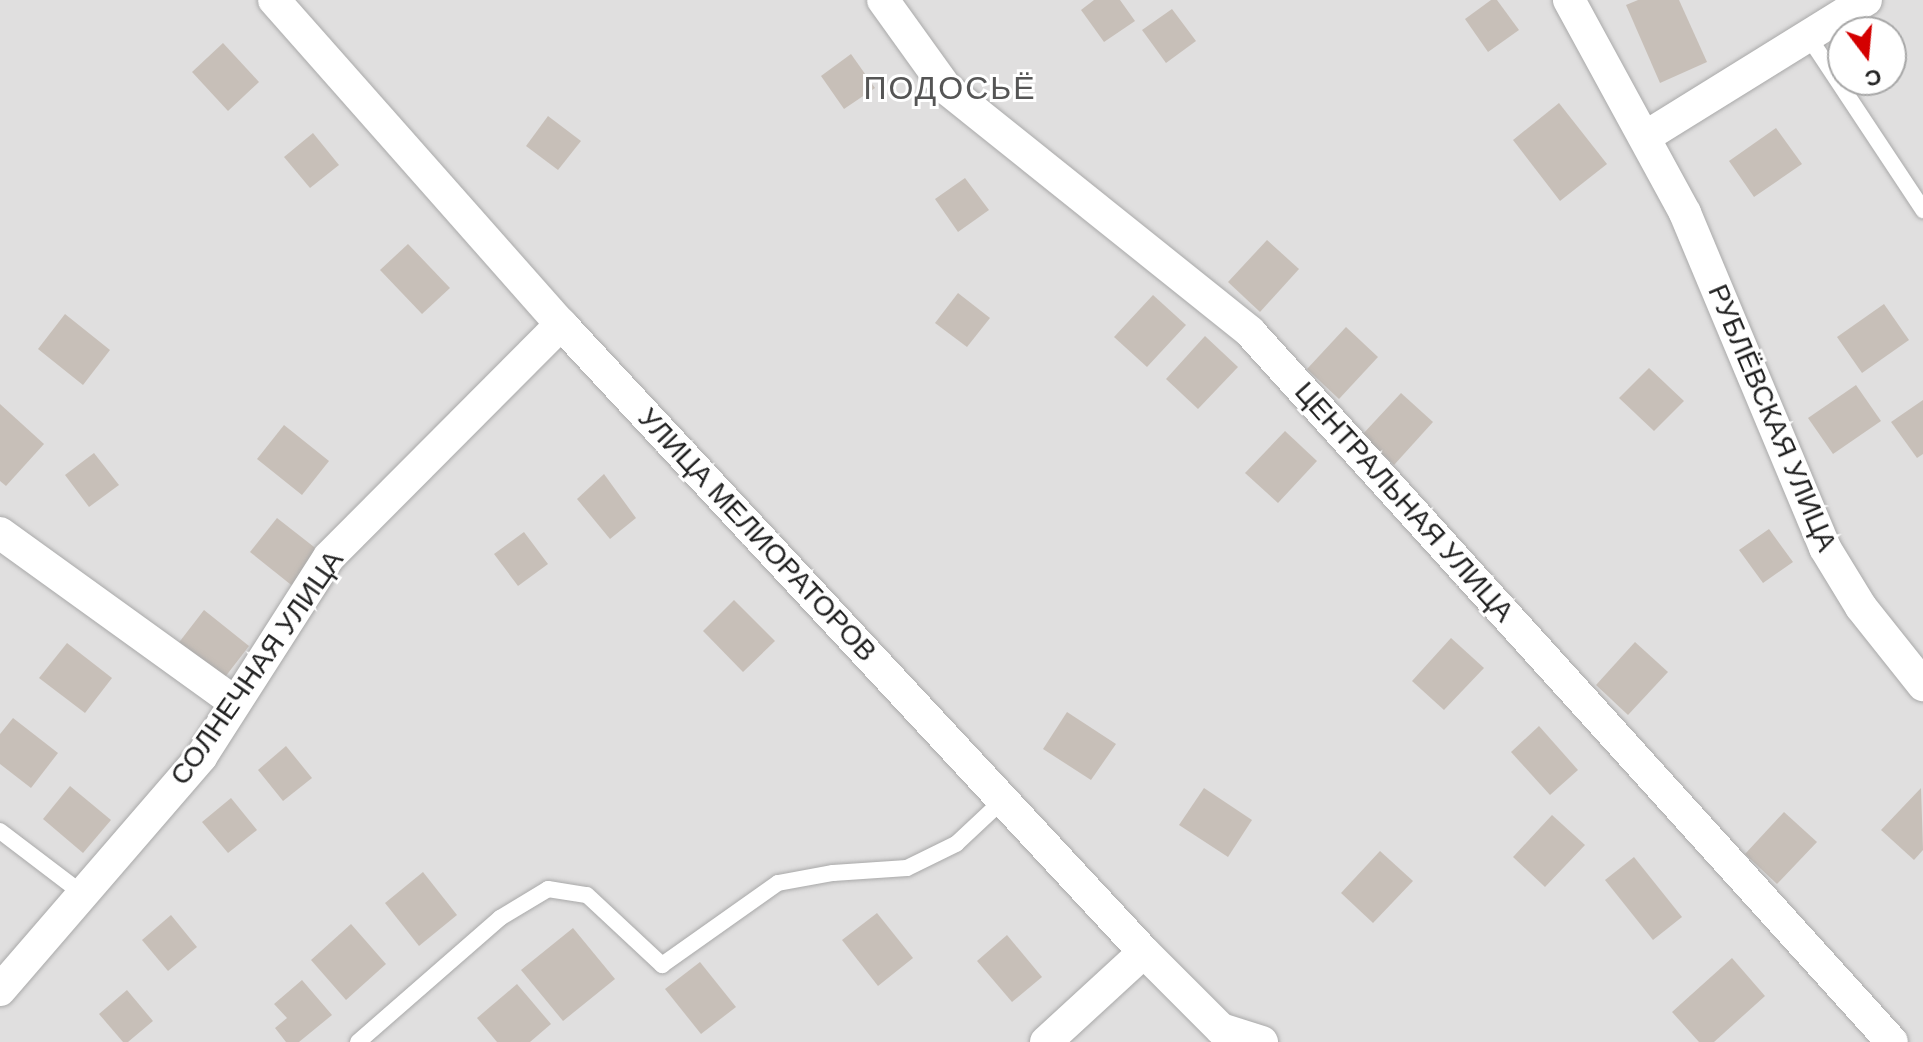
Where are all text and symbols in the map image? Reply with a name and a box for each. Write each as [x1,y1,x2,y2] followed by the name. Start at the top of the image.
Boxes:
[1827,16,1907,96] north arrow
[1862,61,1885,94] text: С
[863,69,1037,107] district label: ПОДОСЬЁ
[1701,280,1843,556] street label: РУБЛЁВСКАЯ УЛИЦА
[1288,375,1520,629] street label: ЦЕНТРАЛЬНАЯ УЛИЦА
[631,401,883,669] street label: УЛИЦА МЕЛИОРАТОРОВ
[163,544,351,792] street label: СОЛНЕЧНАЯ УЛИЦА

